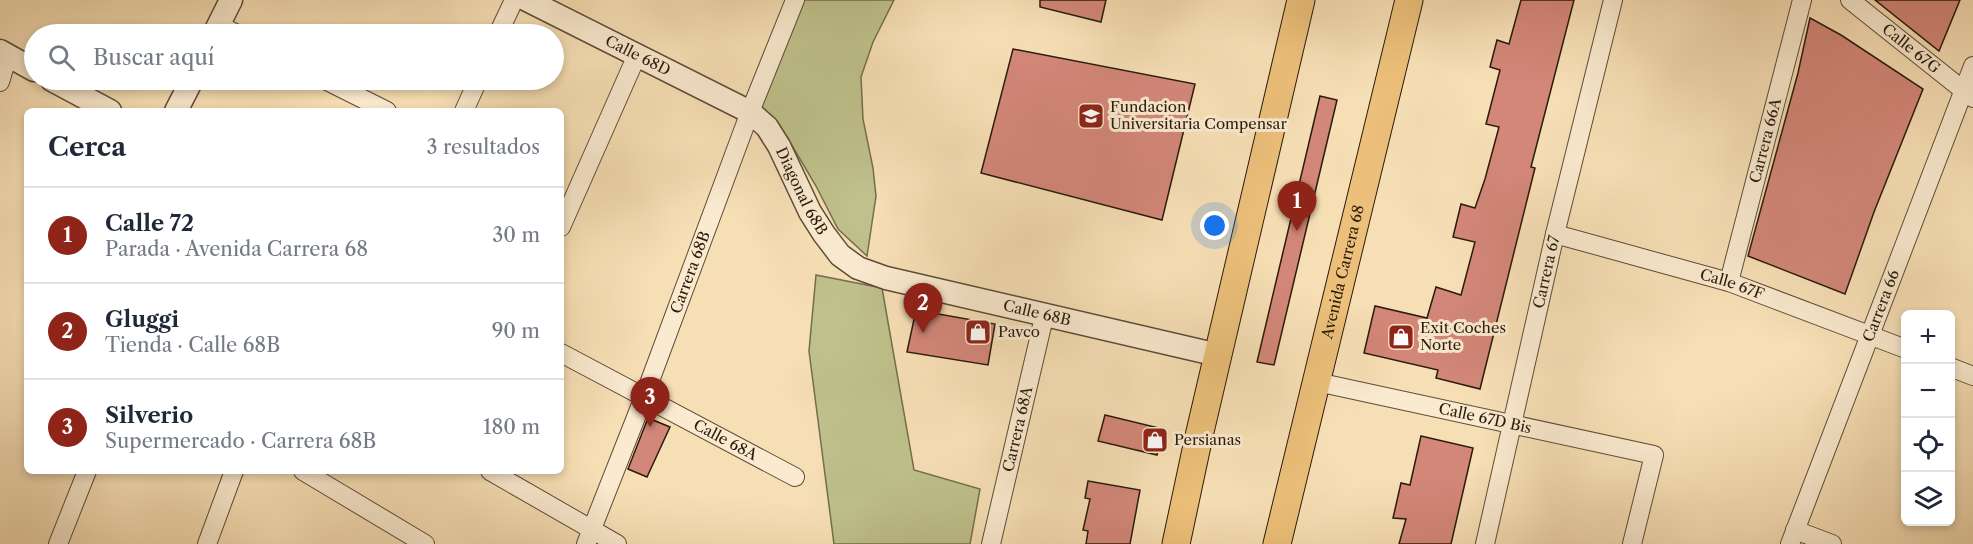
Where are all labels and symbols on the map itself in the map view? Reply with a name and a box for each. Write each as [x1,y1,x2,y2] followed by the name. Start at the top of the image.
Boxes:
[1878,19,1944,77] street label: Calle 67G
[602,31,674,80] street label: Calle 68D
[1745,95,1785,185] street label: Carrera 66A
[1110,97,1288,133] place label: Fundacion Universitaria Compensar
[1076,101,1106,131] school or university icon: Fundacion Universitaria Compensar
[772,144,832,238] street label: Diagonal 68B
[1278,182,1316,231] pin: 1
[1317,203,1368,342] street label: Avenida Carrera 68
[1200,211,1229,240] your location
[666,228,714,316] street label: Carrera 68B
[1529,233,1564,310] street label: Carrera 67
[1698,264,1767,304] street label: Calle 67F
[1858,267,1903,345] street label: Carrera 66
[904,284,942,333] pin: 2
[1001,295,1073,330] street label: Calle 68B
[963,317,993,347] shop icon: Pavco
[1420,318,1506,354] place label: Exit Coches Norte
[998,322,1040,341] place label: Pavco
[1386,322,1416,352] shop icon: Exit Coches Norte
[630,378,670,427] pin: 3
[998,384,1037,474] street label: Carrera 68A
[1437,399,1533,437] street label: Calle 67D Bis
[690,415,762,465] street label: Calle 68A
[1140,425,1170,455] shop icon: Persianas
[1174,430,1241,449] place label: Persianas

